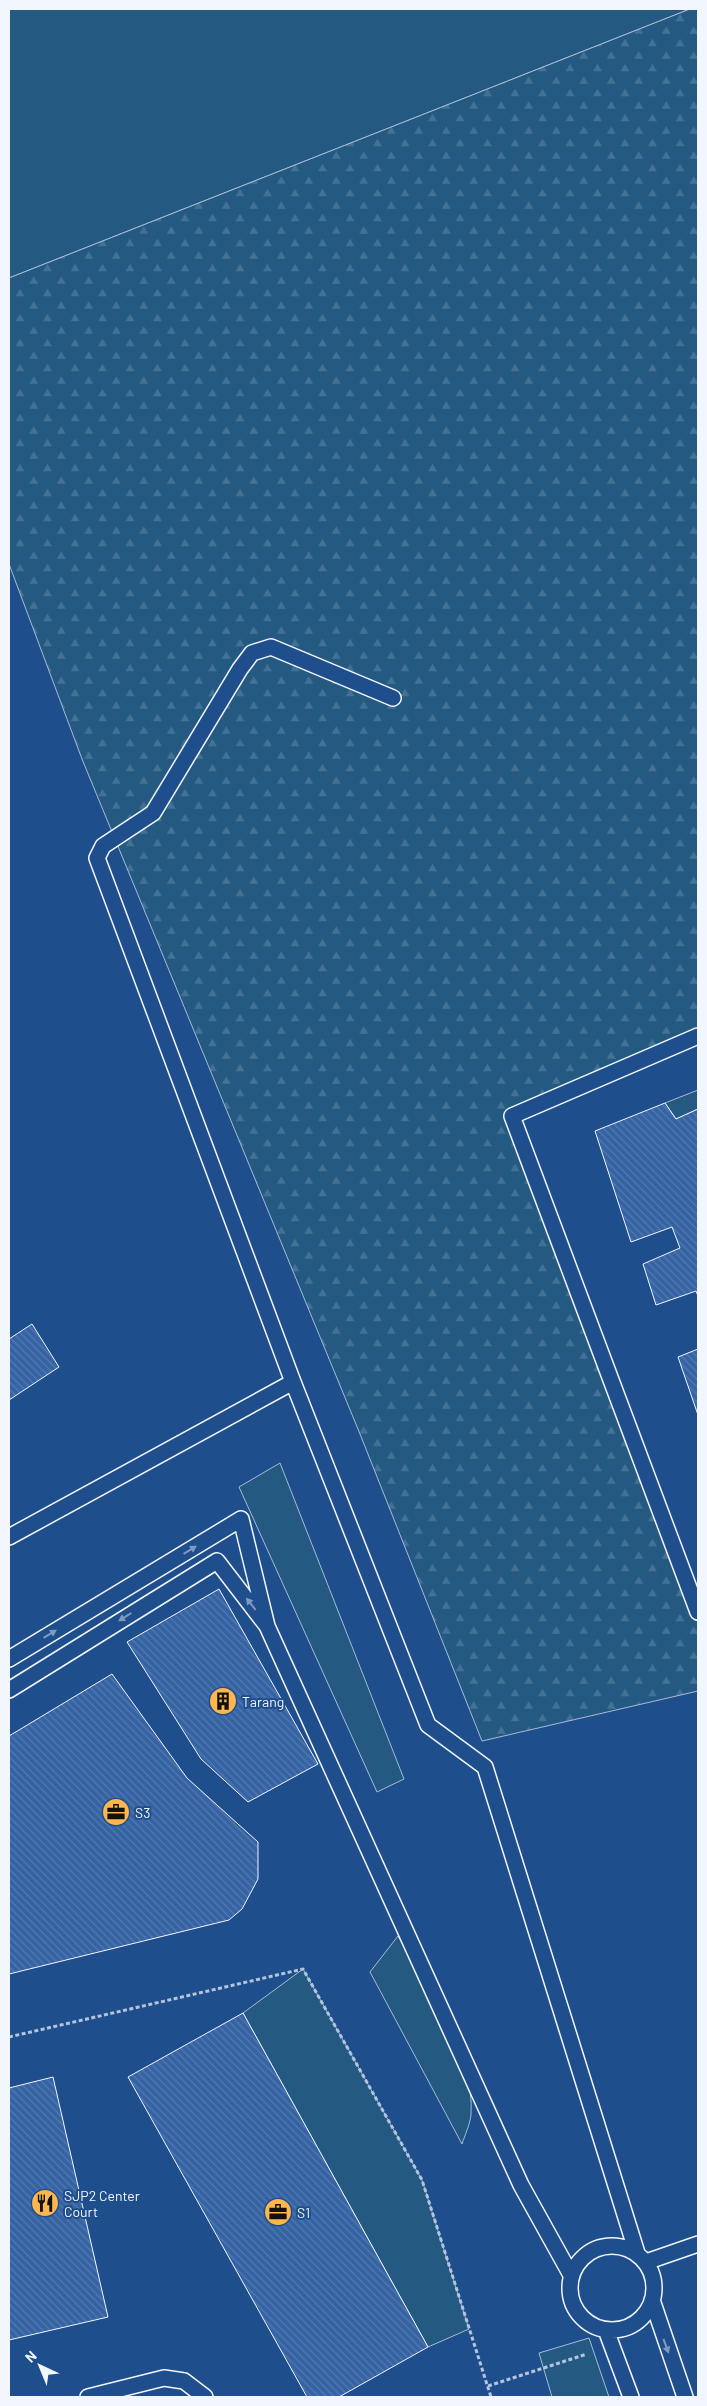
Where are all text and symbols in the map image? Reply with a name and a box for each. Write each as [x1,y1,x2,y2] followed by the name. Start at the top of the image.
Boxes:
[183,1545,196,1554] one-way arrow
[245,1598,256,1611] one-way arrow
[119,1613,132,1622] one-way arrow
[44,1629,57,1638] one-way arrow
[208,1686,238,1716] building icon: Tarang
[242,1693,284,1710] place label: Tarang
[101,1797,131,1827] office icon: S3
[135,1804,150,1821] place label: S3
[64,2187,140,2220] place label: SJP2 Center Court
[30,2188,60,2218] restaurant icon: SJP2 Center Court
[263,2197,293,2227] office icon: S1
[297,2204,310,2221] place label: S1
[663,2339,670,2354] one-way arrow
[15,2341,65,2391] north arrow
[21,2347,40,2366] text: N

